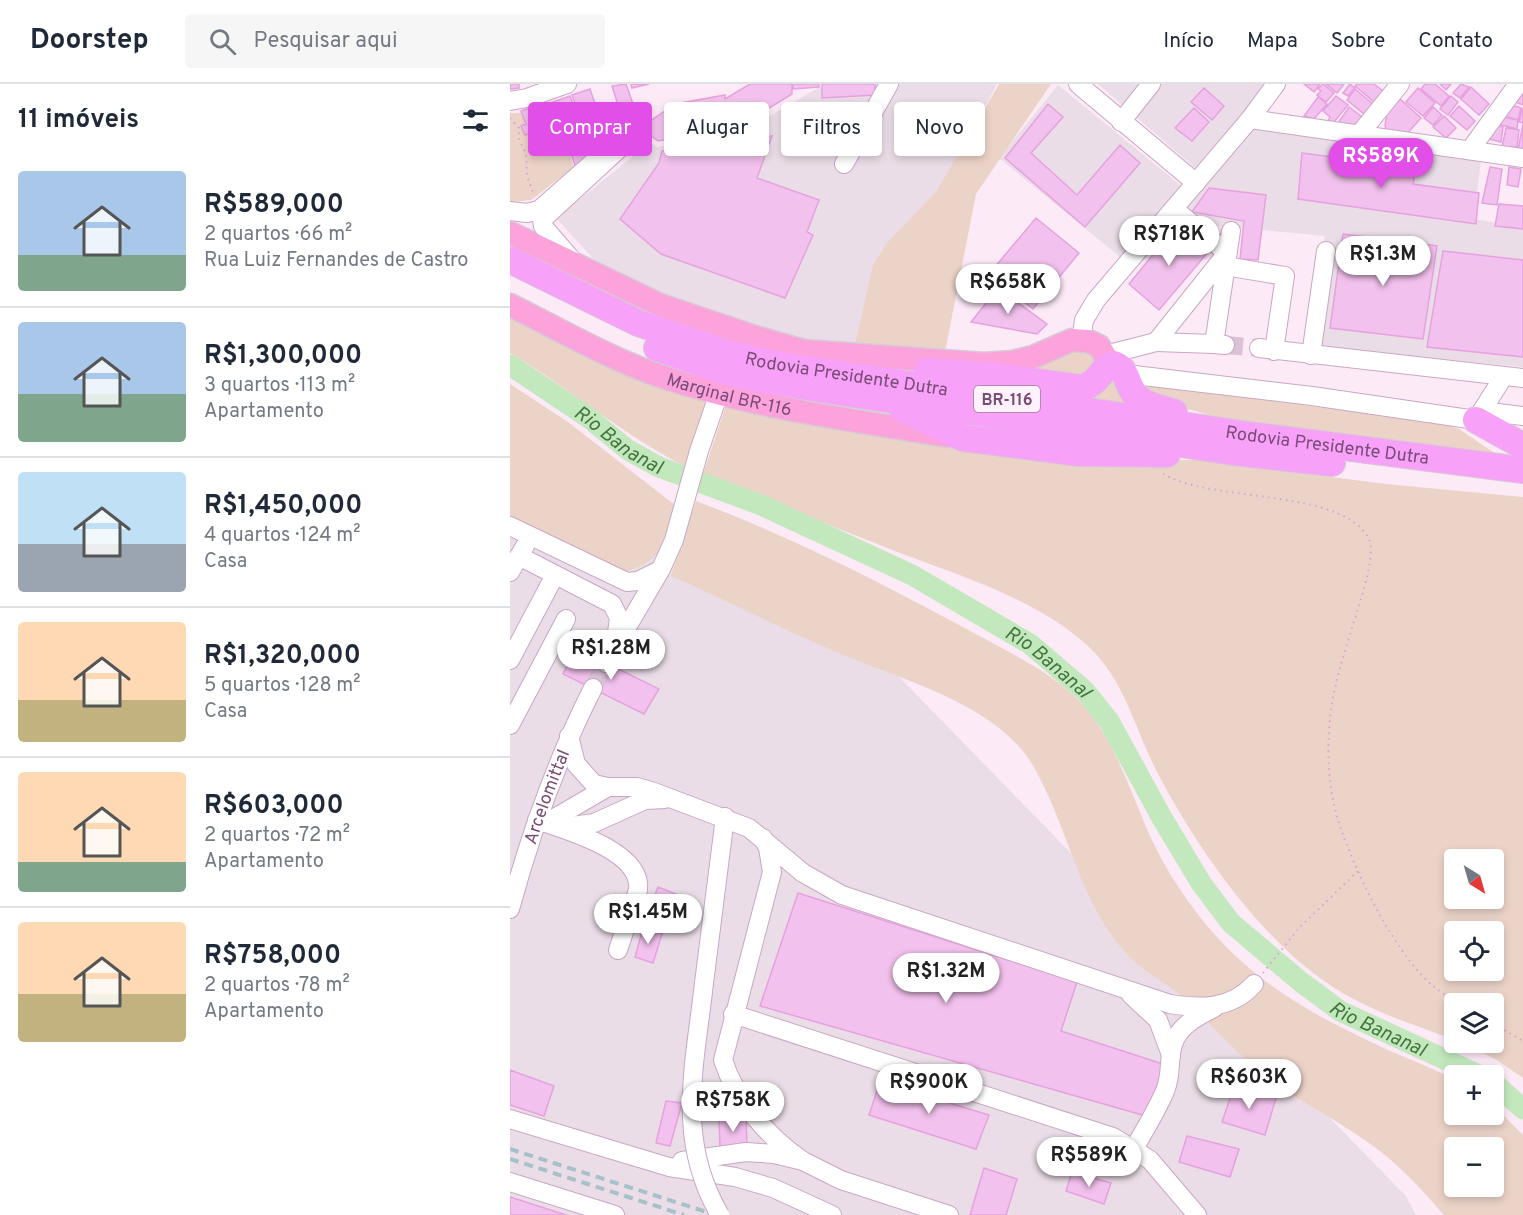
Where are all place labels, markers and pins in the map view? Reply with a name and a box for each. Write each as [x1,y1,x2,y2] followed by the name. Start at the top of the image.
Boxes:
[1332,138,1430,189] pin: R$589K
[1120,216,1218,267] pin: R$718K
[1334,236,1432,287] pin: R$1.3M
[959,264,1057,315] pin: R$658K
[556,630,666,681] pin: R$1.28M
[593,894,703,945] pin: R$1.45M
[891,953,1001,1004] pin: R$1.32M
[1200,1059,1298,1110] pin: R$603K
[880,1064,978,1115] pin: R$900K
[684,1082,782,1133] pin: R$758K
[1040,1137,1138,1188] pin: R$589K

